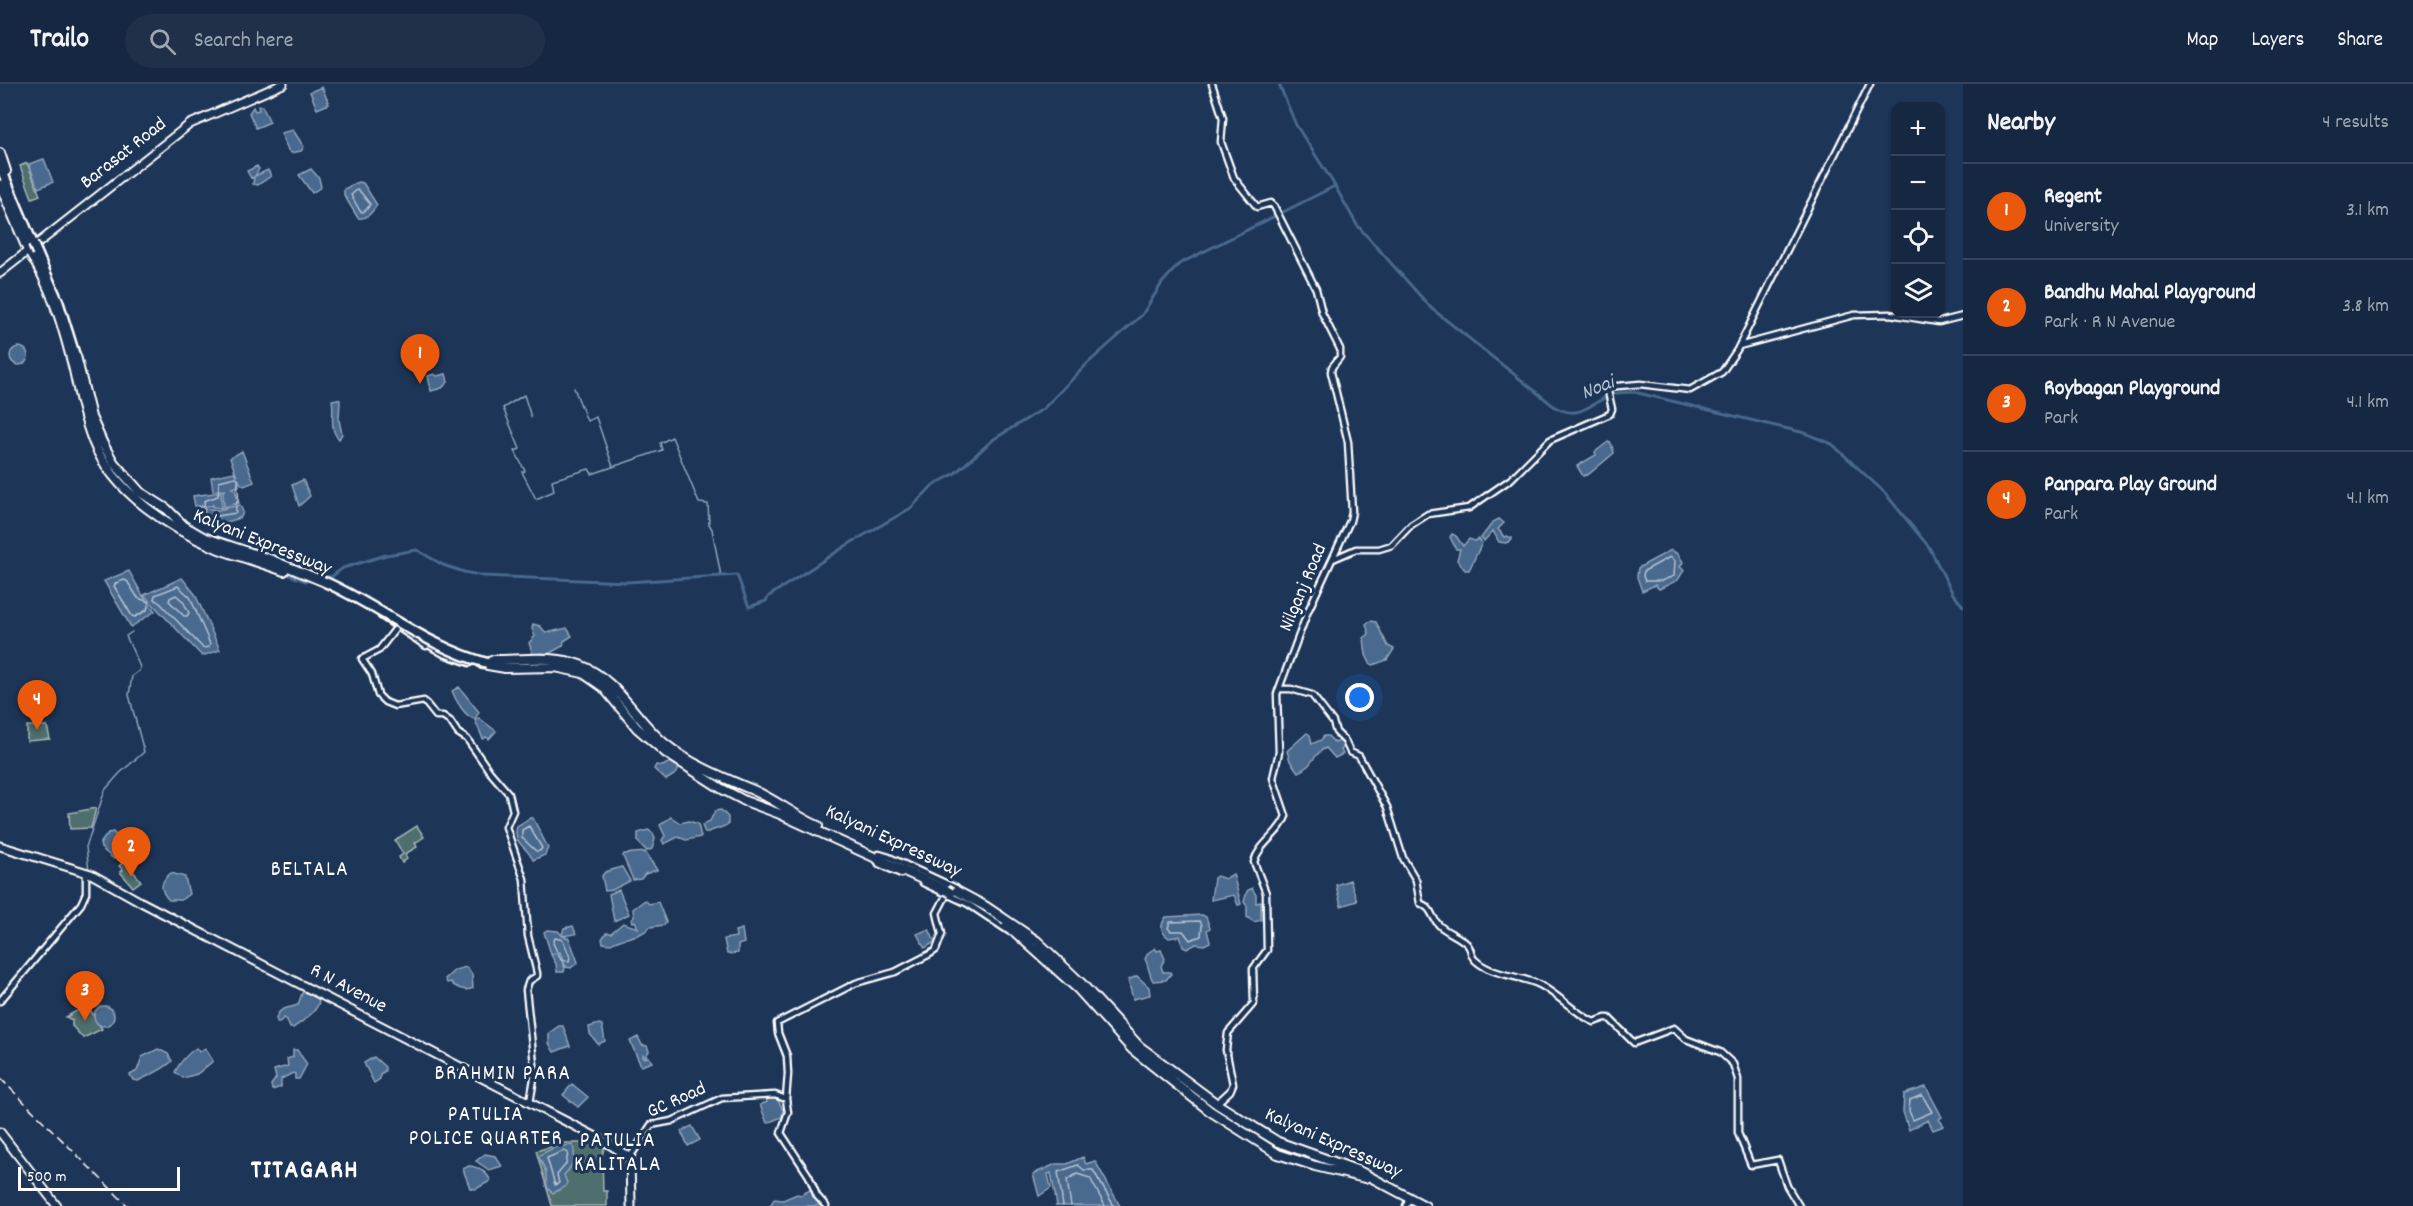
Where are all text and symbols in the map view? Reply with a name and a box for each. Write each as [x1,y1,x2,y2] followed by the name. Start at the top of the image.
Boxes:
[125,14,545,68] search box
[30,21,89,61] text: Trailo
[146,25,179,58] icon: search
[194,26,293,57] text: Search here
[2187,26,2218,56] text: Map
[2251,26,2304,56] text: Layers
[2337,26,2383,56] text: Share
[1891,102,1945,318] map controls
[1891,102,1945,156] button: +
[1987,105,2055,142] text: Nearby
[2322,109,2389,137] text: 4 results
[75,111,173,197] street label: Barasat Road
[1891,156,1945,210] button: −
[2044,182,2102,213] text: Regent
[2004,197,2009,225] text: 1
[2346,197,2389,225] text: 3.1 km
[1891,210,1945,264] button: locate
[2044,213,2119,241] text: University
[1891,264,1945,318] button: layers
[2044,278,2256,309] text: Bandhu Mahal Playground
[2002,293,2011,321] text: 2
[2342,293,2389,321] text: 3.8 km
[2044,309,2175,337] text: Park · R N Avenue
[400,334,440,384] pin: 1
[1577,368,1622,409] water label: Noai
[2044,374,2220,405] text: Roybagan Playground
[2002,389,2011,417] text: 3
[2346,389,2389,417] text: 4.1 km
[2044,405,2078,433] text: Park
[2044,470,2217,501] text: Panpara Play Ground
[2002,485,2011,513] text: 4
[2346,485,2389,513] text: 4.1 km
[2044,501,2078,529] text: Park
[188,502,336,584] street label: Kalyani Expressway
[1273,540,1335,636] street label: Nilganj Road
[18,680,57,730] pin: 4
[1345,683,1374,712] your location
[820,798,967,886] street label: Kalyani Expressway
[112,828,150,877] pin: 2
[271,856,349,886] district label: BELTALA
[305,957,392,1021] street label: R N Avenue
[66,972,104,1021] pin: 3
[434,1060,572,1090] district label: BRAHMIN PARA
[643,1076,711,1126] street label: GC Road
[409,1101,563,1155] district label: PATULIA POLICE QUARTER
[1260,1101,1407,1187] street label: Kalyani Expressway
[574,1127,662,1181] district label: PATULIA KALITALA
[251,1153,359,1190] district label: TITAGARH
[18,1164,180,1192] scale bar
[27,1166,67,1189] text: 500 m

